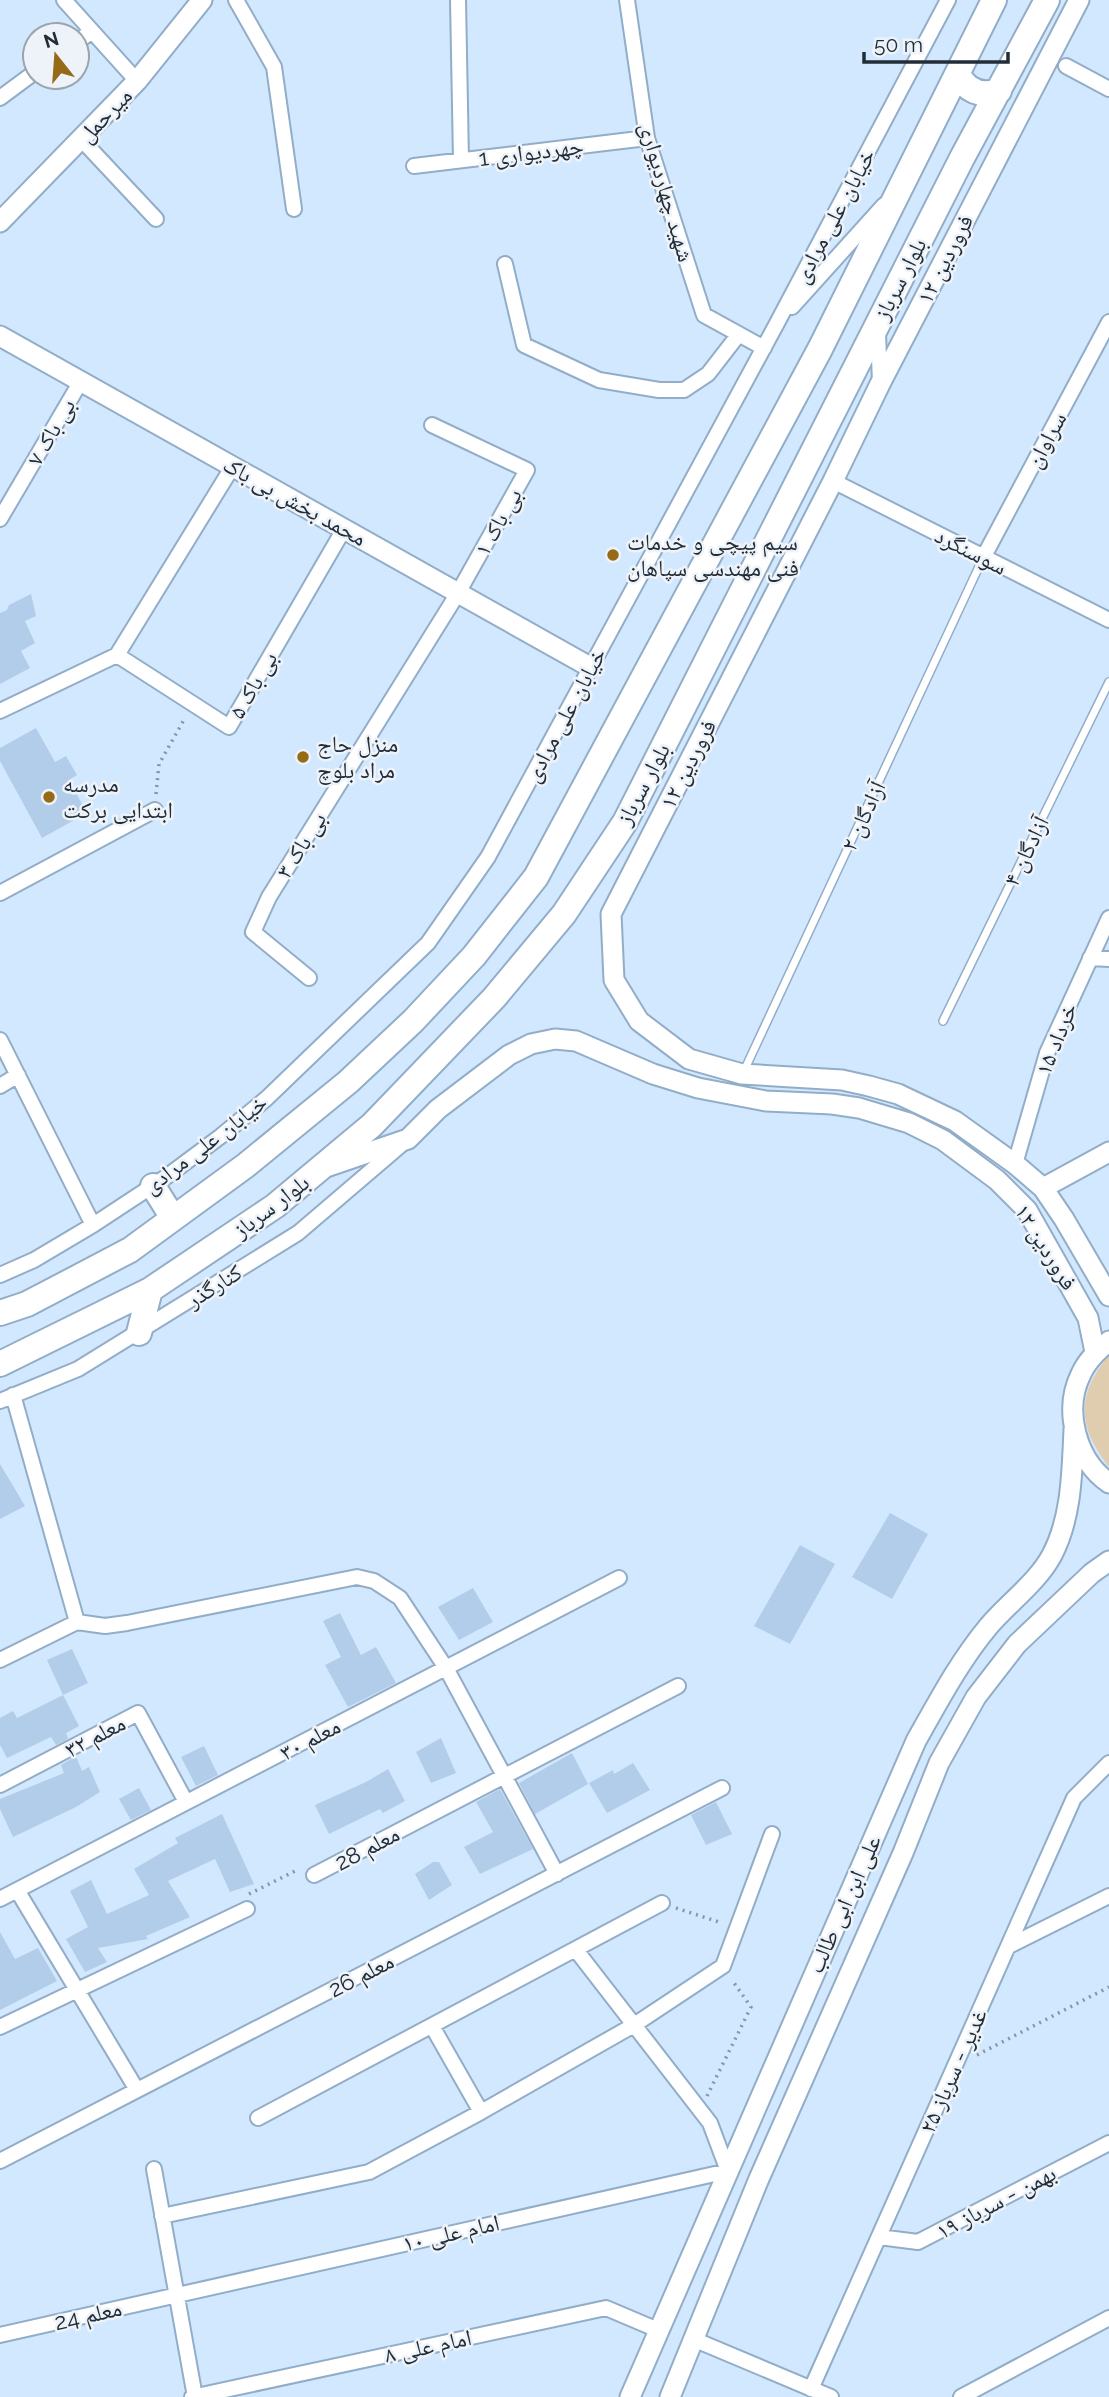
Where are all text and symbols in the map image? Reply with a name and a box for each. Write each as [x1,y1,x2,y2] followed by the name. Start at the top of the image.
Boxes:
[21,21,91,91] north arrow
[864,21,1007,65] scale bar
[41,27,61,52] text: N
[874,32,923,57] text: 50 m
[72,82,138,148] street label: میرحمل
[634,119,700,265] street label: شهید چهاردیواری
[477,132,585,172] street label: چهردیواری 1
[787,144,881,288] street label: خیابان علی مرادی
[911,210,979,308] street label: ۱۲ فروردین
[867,233,932,325] street label: بلوار سرباز
[21,393,81,471] street label: بی باک ۷
[1020,407,1072,473] street label: سراوان
[218,450,372,552] street label: محمد بخش بی باک
[468,483,528,561] street label: بی باک ۱
[931,521,1012,580] street label: سوسنگرد
[627,528,799,582] place label: سیم پیچی و خدمات فنی مهندسی سپاهان
[605,547,621,563] marker: سیم پیچی و خدمات فنی مهندسی سپاهان
[518,643,612,787] street label: خیابان علی مرادی
[223,646,283,724] street label: بی باک ۵
[654,715,722,813] street label: ۱۲ فروردین
[317,730,398,785] place label: منزل حاج مراد بلوچ
[609,738,676,830] street label: بلوار سرباز
[295,749,311,765] marker: منزل حاج مراد بلوچ
[63,770,173,824] place label: مدرسه ابتدایی برکت
[835,775,892,856] street label: آزادگان ۲
[41,789,57,805] marker: مدرسه ابتدایی برکت
[270,807,332,883] street label: بی باک ۳
[997,810,1055,891] street label: آزادگان ۴
[1029,999,1082,1079] street label: ۱۵ خرداد
[137,1088,273,1200] street label: خیابان علی مرادی
[226,1168,315,1244] street label: بلوار سرباز
[1009,1199,1083,1295] street label: ۱۲ فروردین
[180,1258,247,1314] street label: کنارگذر
[60,1709,131,1765] street label: معلم ۳۲
[275,1712,346,1768] street label: معلم ۳۰
[330,1819,405,1878] street label: معلم 28
[801,1830,887,1977] street label: علی ابن ابی طالب
[324,1947,399,2005] street label: معلم 26
[913,2004,993,2137] street label: غدیر - سرباز ۲۵
[931,2159,1061,2245] street label: بهمن - سرباز ۱۹
[400,2208,503,2260] street label: امام علی ۱۰
[52,2294,125,2338] street label: معلم 24
[382,2323,474,2371] street label: امام علی ۸

